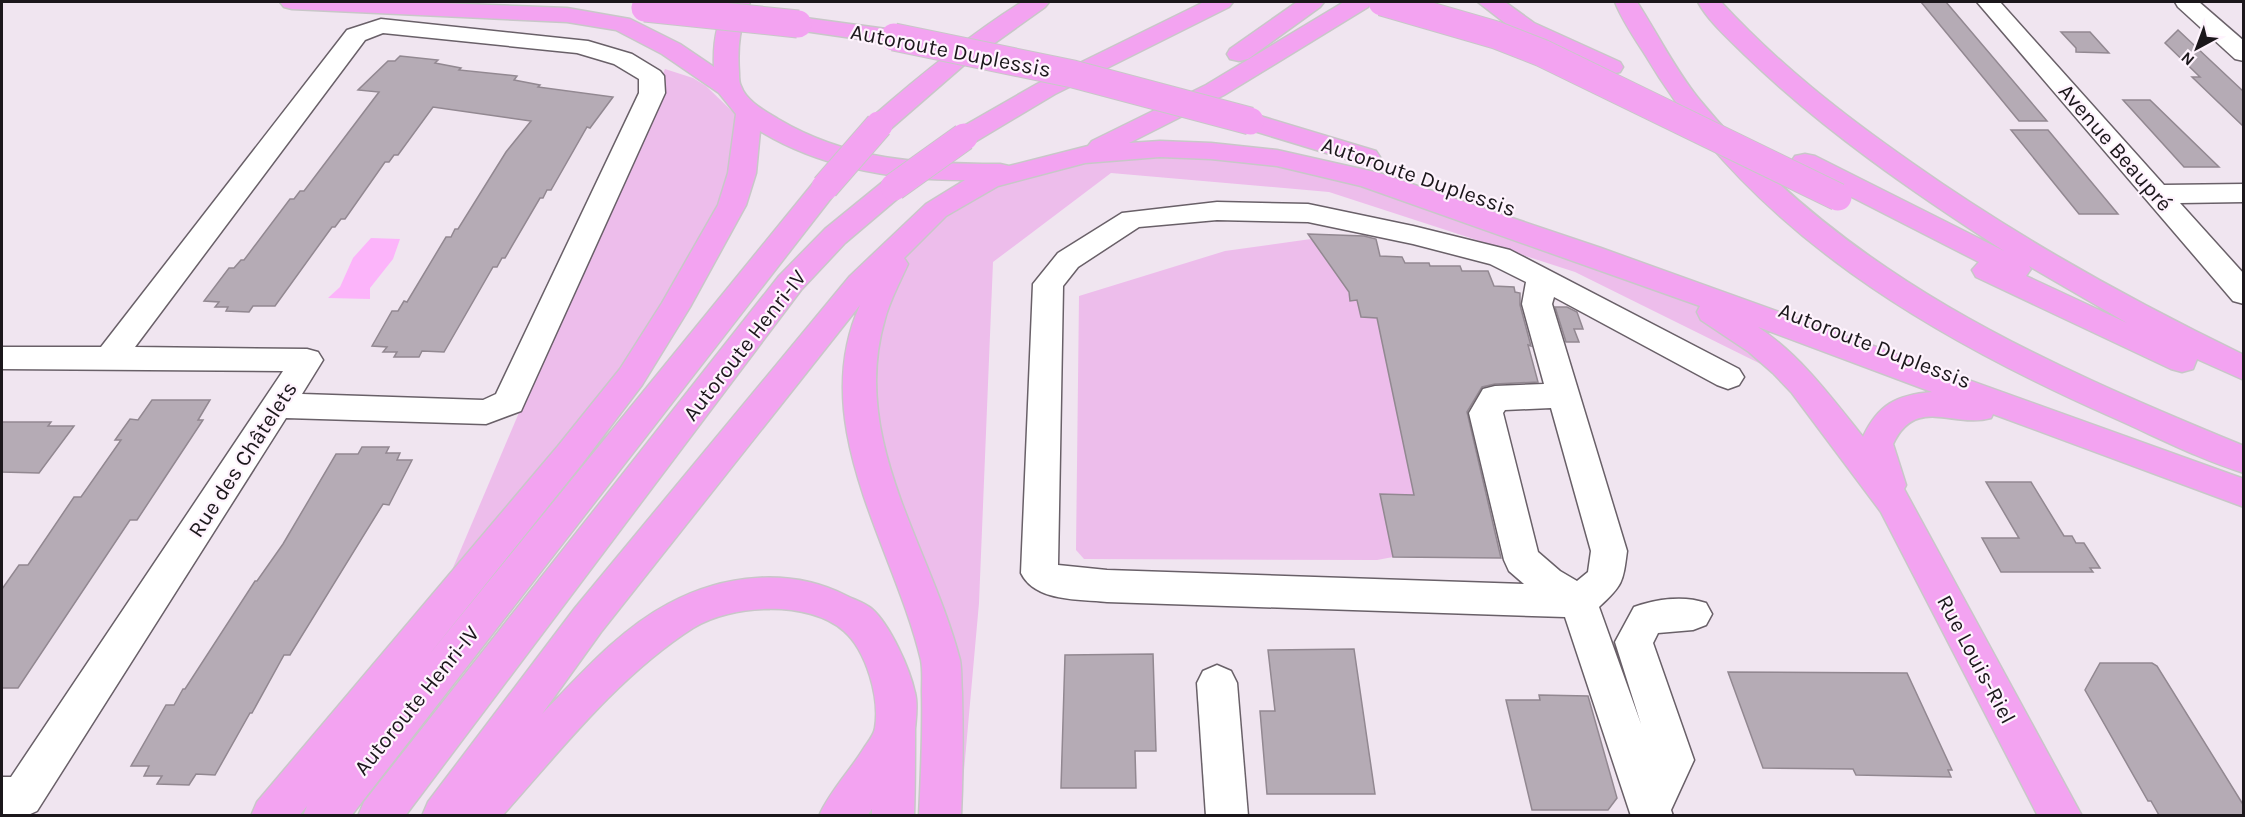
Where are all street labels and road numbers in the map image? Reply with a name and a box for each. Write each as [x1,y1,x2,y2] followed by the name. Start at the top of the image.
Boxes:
[848,19,1053,83] street label: Autoroute Duplessis
[2053,79,2178,217] street label: Avenue Beaupré
[1318,131,1519,222] street label: Autoroute Duplessis
[678,265,812,426] street label: Autoroute Henri-IV
[1775,297,1974,395] street label: Autoroute Duplessis
[183,377,303,542] street label: Rue des Châtelets
[1931,591,2021,728] street label: Rue Louis-Riel
[349,621,485,780] street label: Autoroute Henri-IV

